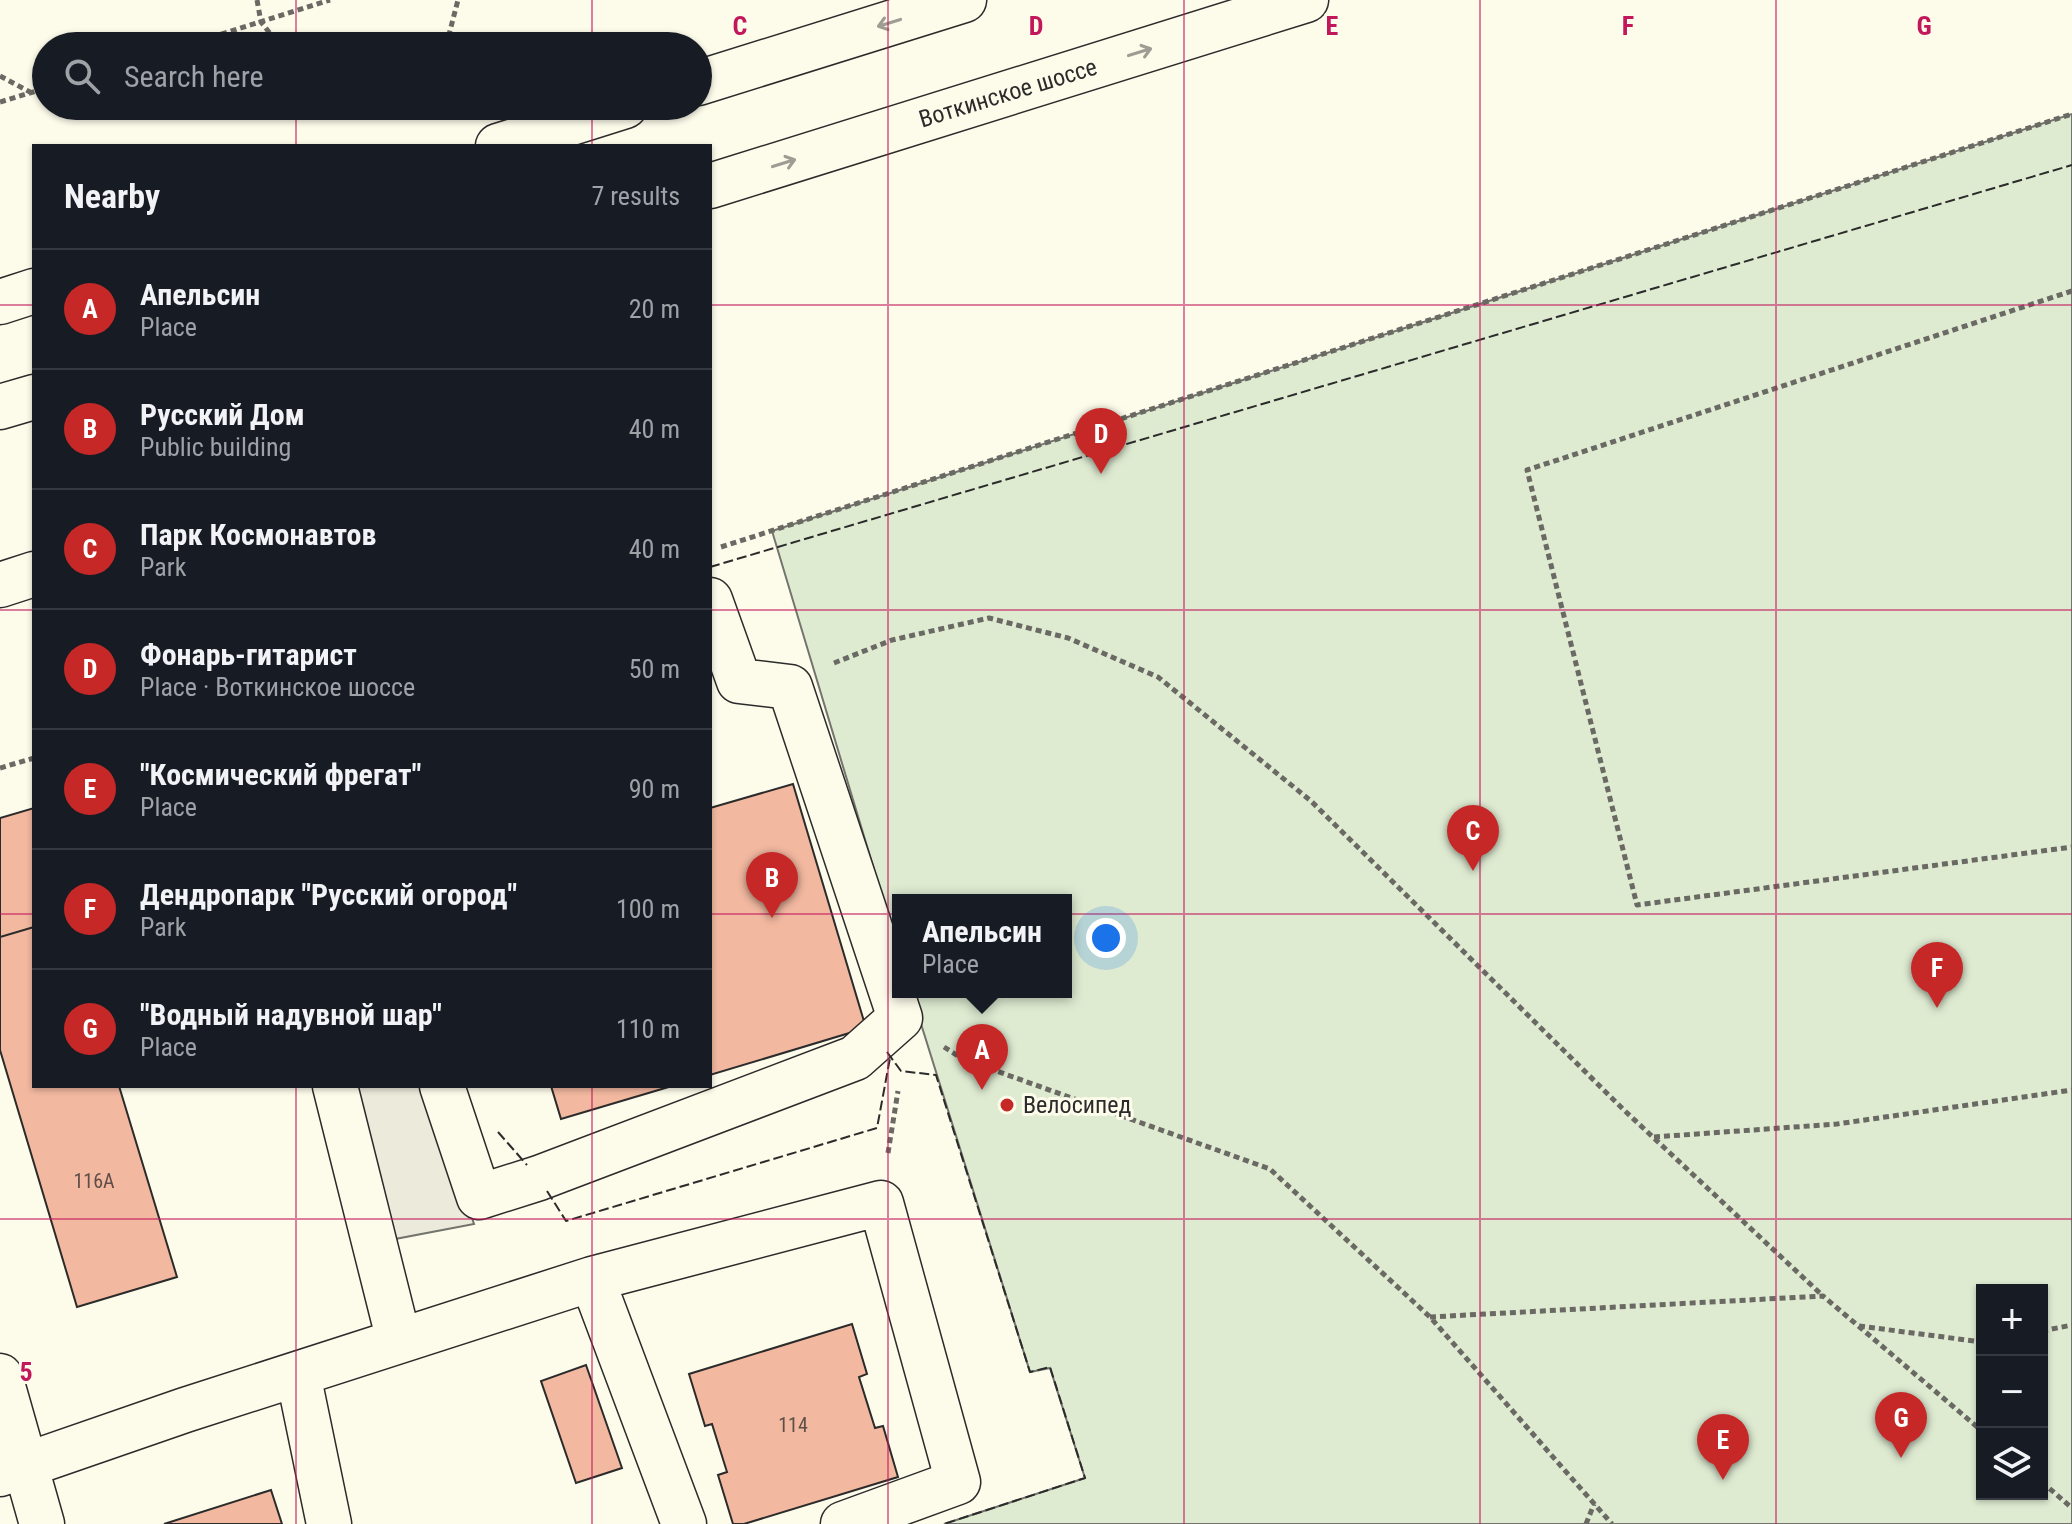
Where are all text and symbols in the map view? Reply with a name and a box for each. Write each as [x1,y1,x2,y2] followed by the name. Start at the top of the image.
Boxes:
[733,11,748,41] text: C
[1029,11,1043,41] text: D
[1326,11,1339,41] text: E
[1622,11,1634,41] text: F
[1916,11,1932,41] text: G
[877,16,903,31] one-way arrow
[32,32,712,120] search box
[1126,44,1152,59] one-way arrow
[916,53,1100,133] street label: Воткинское шоссе
[60,54,104,98] icon: search
[124,59,264,94] text: Search here
[771,155,797,170] one-way arrow
[64,176,160,216] text: Nearby
[591,181,680,211] text: 7 results
[140,277,260,312] text: Апельсин
[82,294,98,324] text: A
[629,294,680,324] text: 20 m
[140,312,197,342] text: Place
[140,397,305,432] text: Русский Дом
[1075,408,1127,474] pin: D
[83,414,97,444] text: B
[629,414,680,444] text: 40 m
[140,432,291,462] text: Public building
[140,517,376,552] text: Парк Космонавтов
[83,534,97,564] text: C
[629,534,680,564] text: 40 m
[140,552,186,582] text: Park
[140,637,357,672] text: Фонарь-гитарист
[83,654,97,684] text: D
[629,654,680,684] text: 50 m
[140,672,415,702] text: Place · Воткинское шоссе
[140,757,421,792] text: "Космический фрегат"
[84,774,96,804] text: E
[629,774,680,804] text: 90 m
[140,792,197,822] text: Place
[1447,805,1499,871] pin: C
[746,852,798,918] pin: B
[140,877,517,912] text: Дендропарк "Русский огород"
[84,894,96,924] text: F
[616,894,680,924] text: 100 m
[892,894,1072,998] popup
[140,912,186,942] text: Park
[922,914,1042,949] text: Апельсин
[1086,918,1126,958] your location
[1911,942,1963,1008] pin: F
[922,949,979,979] text: Place
[140,997,442,1032] text: "Водный надувной шар"
[82,1014,98,1044] text: G
[616,1014,680,1044] text: 110 m
[956,1024,1008,1090] pin: A
[140,1032,197,1062] text: Place
[1023,1091,1131,1119] place label: Велосипед
[998,1096,1016,1114] marker: Велосипед
[73,1169,115,1193] house number: 116А
[1976,1284,2048,1500] map controls
[1976,1284,2048,1356] button: +
[1976,1356,2048,1428] button: −
[19,1357,33,1387] text: 5
[1875,1392,1927,1458] pin: G
[778,1413,808,1437] house number: 114
[1697,1414,1749,1480] pin: E
[1976,1428,2048,1500] button: layers

